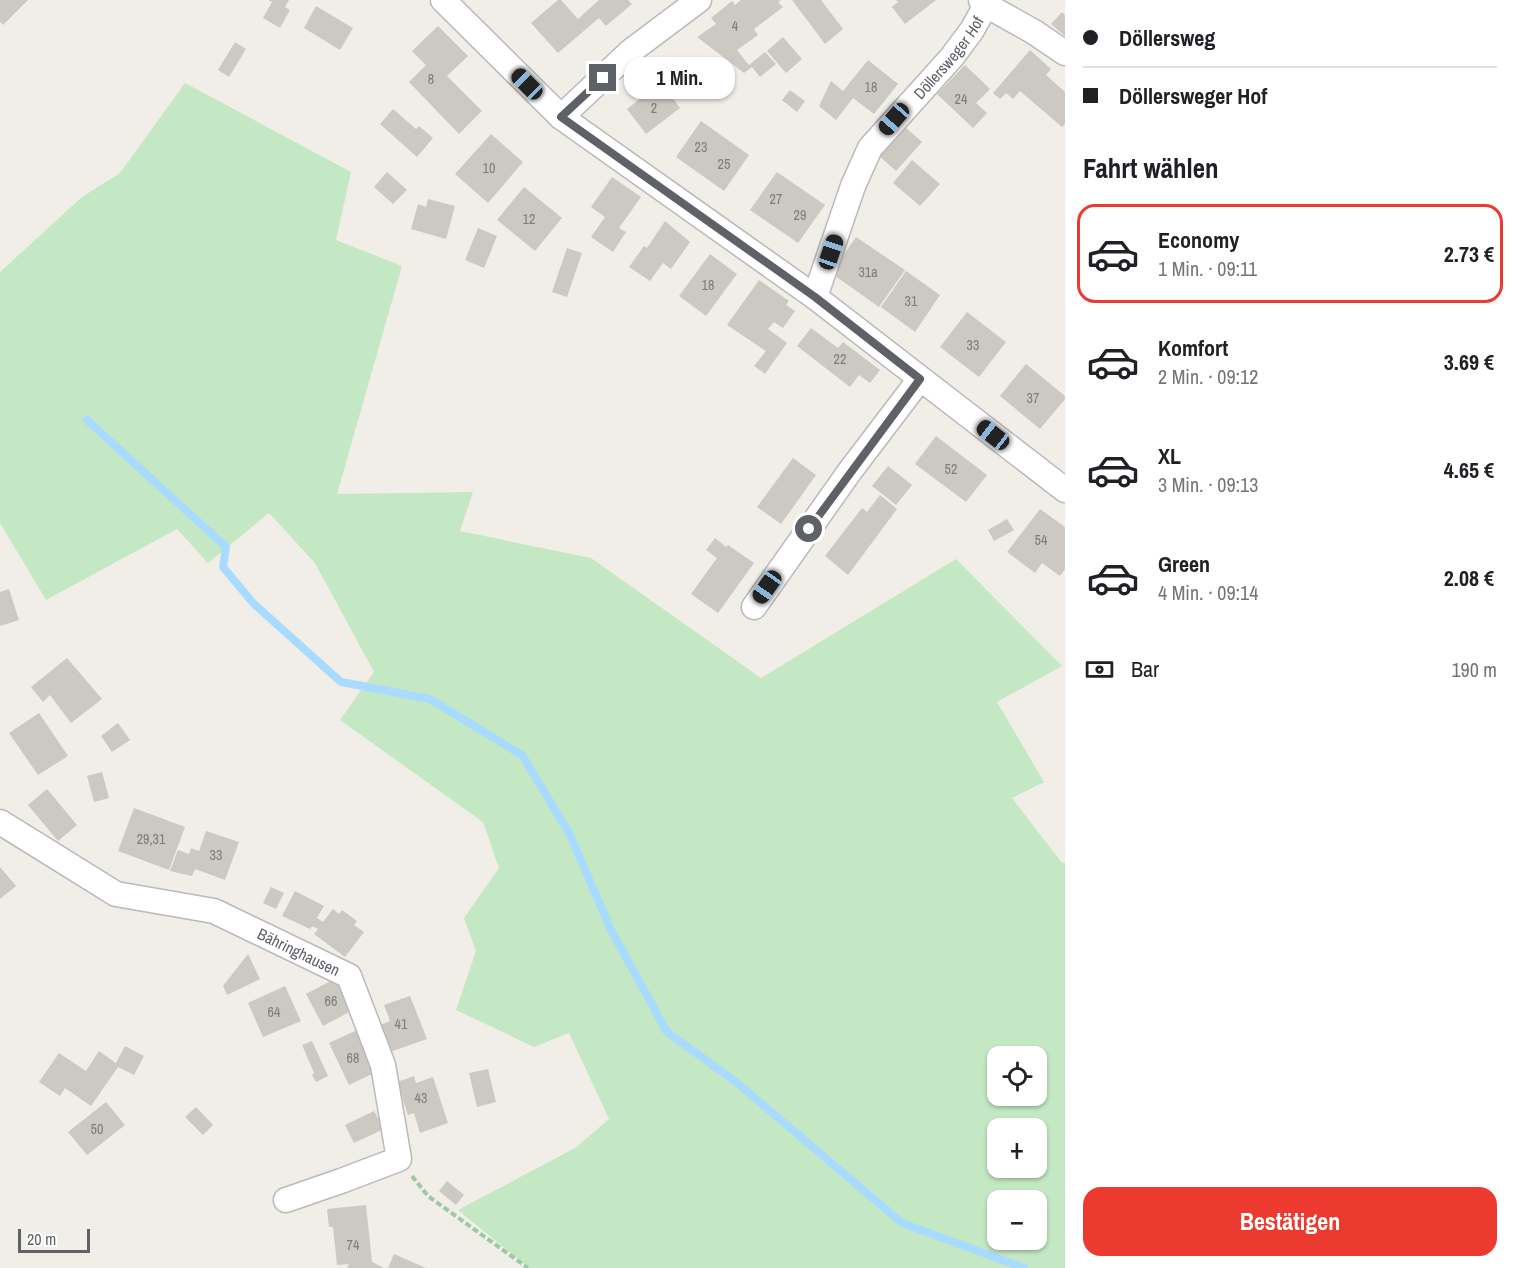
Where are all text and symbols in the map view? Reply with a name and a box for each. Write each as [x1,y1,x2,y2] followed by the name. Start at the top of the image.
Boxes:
[908,12,989,104] street label: Döllersweger Hof
[732,17,739,35] house number: 4
[1119,23,1215,53] text: Döllersweg
[624,57,735,99] callout: 1 Min.
[589,64,616,91] route end
[656,64,703,91] text: 1 Min.
[508,65,546,103] car
[428,70,434,88] house number: 8
[865,78,877,96] house number: 18
[1119,81,1267,111] text: Döllersweger Hof
[955,90,968,108] house number: 24
[651,99,657,117] house number: 2
[875,100,913,138] car
[695,138,707,156] house number: 23
[1083,150,1219,186] text: Fahrt wählen
[718,155,730,173] house number: 25
[483,159,495,177] house number: 10
[770,190,782,208] house number: 27
[794,206,806,224] house number: 29
[523,210,535,228] house number: 12
[1158,225,1239,255] text: Economy
[1086,227,1140,281] icon: car
[817,232,845,272] car
[1444,239,1494,269] text: 2.73 €
[1158,255,1257,282] text: 1 Min. · 09:11
[858,263,878,281] house number: 31a
[702,276,714,294] house number: 18
[905,292,918,310] house number: 31
[1158,333,1228,363] text: Komfort
[1086,335,1140,389] icon: car
[967,336,979,354] house number: 33
[1444,347,1494,377] text: 3.69 €
[834,350,846,368] house number: 22
[1158,363,1258,390] text: 2 Min. · 09:12
[1027,389,1039,407] house number: 37
[973,417,1013,453] car
[1158,441,1181,471] text: XL
[1086,443,1140,497] icon: car
[1444,455,1494,485] text: 4.65 €
[945,460,957,478] house number: 52
[1158,471,1258,498] text: 3 Min. · 09:13
[795,515,822,542] route start
[1035,531,1048,549] house number: 54
[1158,549,1210,579] text: Green
[1086,551,1140,605] icon: car
[1444,563,1494,593] text: 2.08 €
[749,567,785,607] car
[1158,579,1258,606] text: 4 Min. · 09:14
[1083,653,1116,686] icon: cash
[1131,654,1159,684] text: Bar
[1451,656,1497,683] text: 190 m
[137,830,166,848] house number: 29,31
[210,846,222,864] house number: 33
[254,923,344,981] street label: Bähringhausen
[325,992,337,1010] house number: 66
[268,1003,281,1021] house number: 64
[395,1015,408,1033] house number: 41
[987,1046,1047,1250] map controls
[987,1046,1047,1106] button: locate
[347,1049,359,1067] house number: 68
[415,1089,427,1107] house number: 43
[987,1118,1047,1178] button: +
[91,1120,103,1138] house number: 50
[1083,1187,1497,1256] button: Bestätigen
[987,1190,1047,1250] button: −
[18,1226,90,1254] scale bar
[27,1228,56,1250] text: 20 m
[347,1236,360,1254] house number: 74

